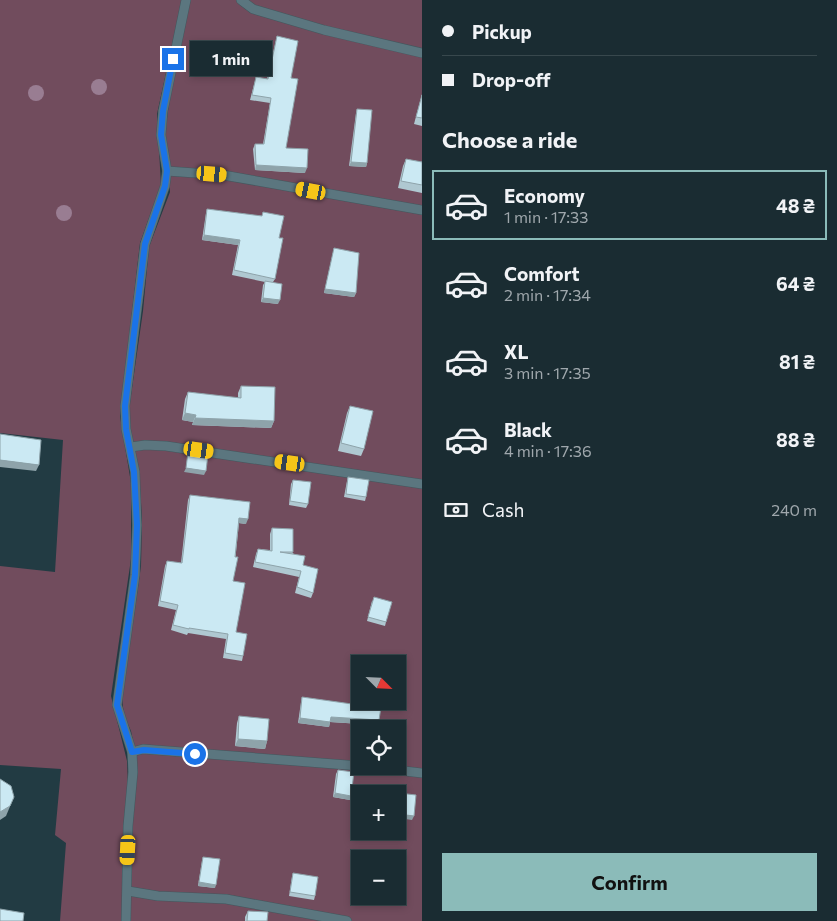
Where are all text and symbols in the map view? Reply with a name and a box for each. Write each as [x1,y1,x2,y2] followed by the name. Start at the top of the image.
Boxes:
[472,20,532,43] text: Pickup
[190,42,273,76] callout: 1 min
[162,48,184,70] route end
[212,49,250,68] text: 1 min
[472,68,551,91] text: Drop-off
[442,126,577,153] text: Choose a ride
[196,165,227,183] car
[294,181,327,201] car
[444,183,489,228] icon: car
[504,184,585,207] text: Economy
[776,194,815,217] text: 48 ₴
[504,207,588,226] text: 1 min · 17:33
[444,261,489,306] icon: car
[504,262,580,285] text: Comfort
[776,272,815,295] text: 64 ₴
[504,285,591,304] text: 2 min · 17:34
[444,339,489,384] icon: car
[504,340,529,363] text: XL
[779,350,815,373] text: 81 ₴
[504,363,591,382] text: 3 min · 17:35
[444,417,489,462] icon: car
[504,418,552,441] text: Black
[776,428,815,451] text: 88 ₴
[183,440,214,460] car
[504,441,592,460] text: 4 min · 17:36
[274,453,305,473] car
[442,496,470,524] icon: cash
[482,498,524,521] text: Cash
[771,500,817,519] text: 240 m
[351,655,406,710] north arrow
[351,655,406,905] map controls
[351,720,406,775] button: locate
[184,743,206,765] route start
[351,785,406,840] button: +
[119,835,136,865] car
[351,850,406,905] button: −
[442,853,817,911] button: Confirm

